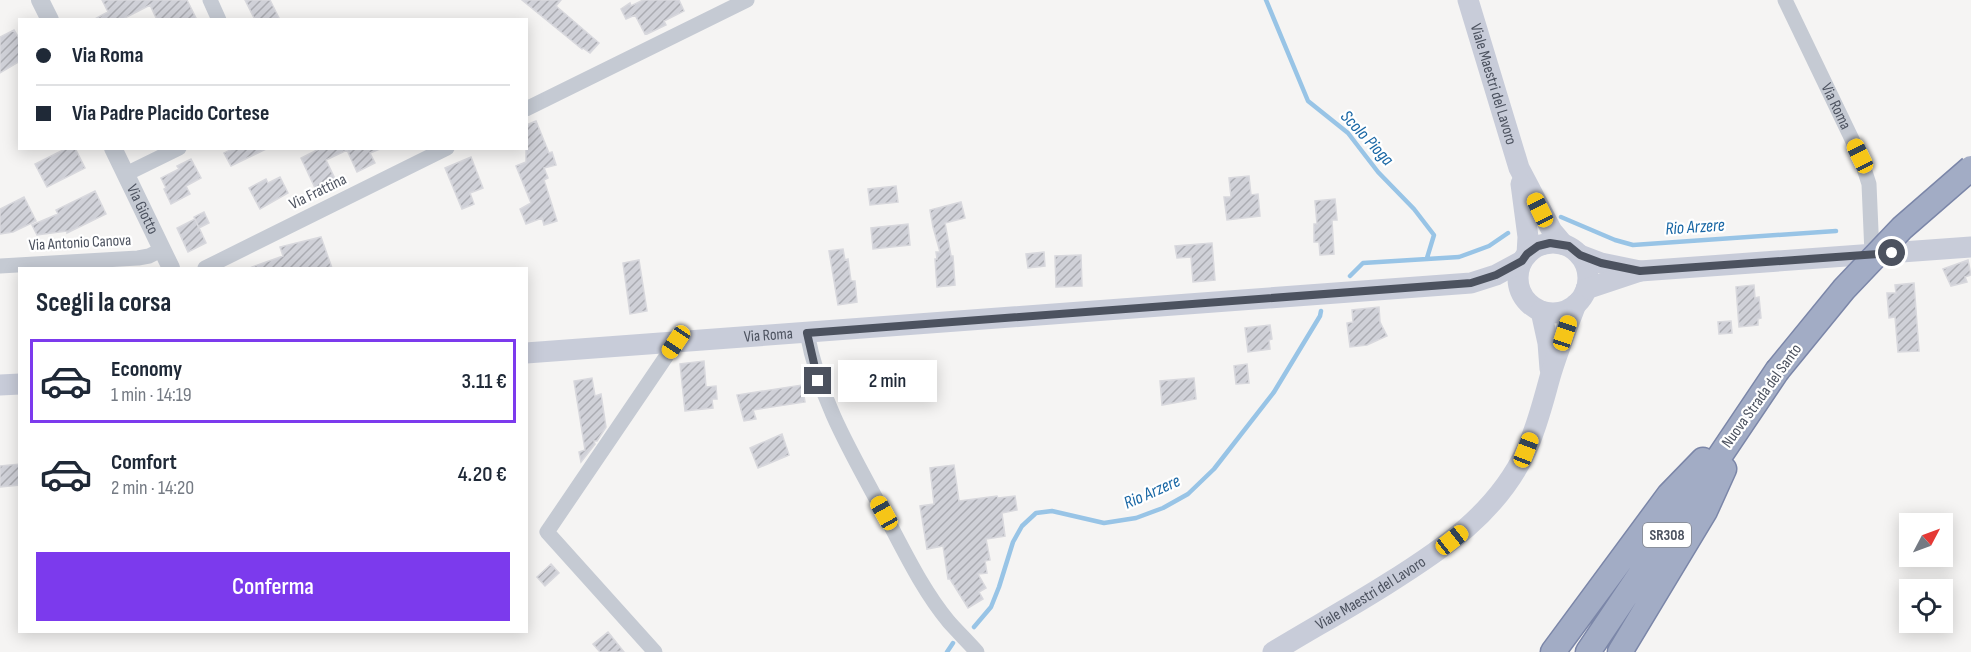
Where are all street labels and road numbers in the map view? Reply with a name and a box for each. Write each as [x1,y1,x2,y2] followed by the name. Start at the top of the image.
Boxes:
[1466,21,1521,147] street label: Viale Maestri del Lavoro
[1817,80,1855,133] street label: Via Roma
[286,170,350,214] street label: Via Frattina
[123,181,163,237] street label: Via Giotto
[28,231,132,255] street label: Via Antonio Canova
[743,324,794,346] street label: Via Roma
[1718,340,1806,452] street label: Nuova Strada del Santo
[1643,523,1691,547] road number: SR308
[1312,552,1429,634] street label: Viale Maestri del Lavoro

